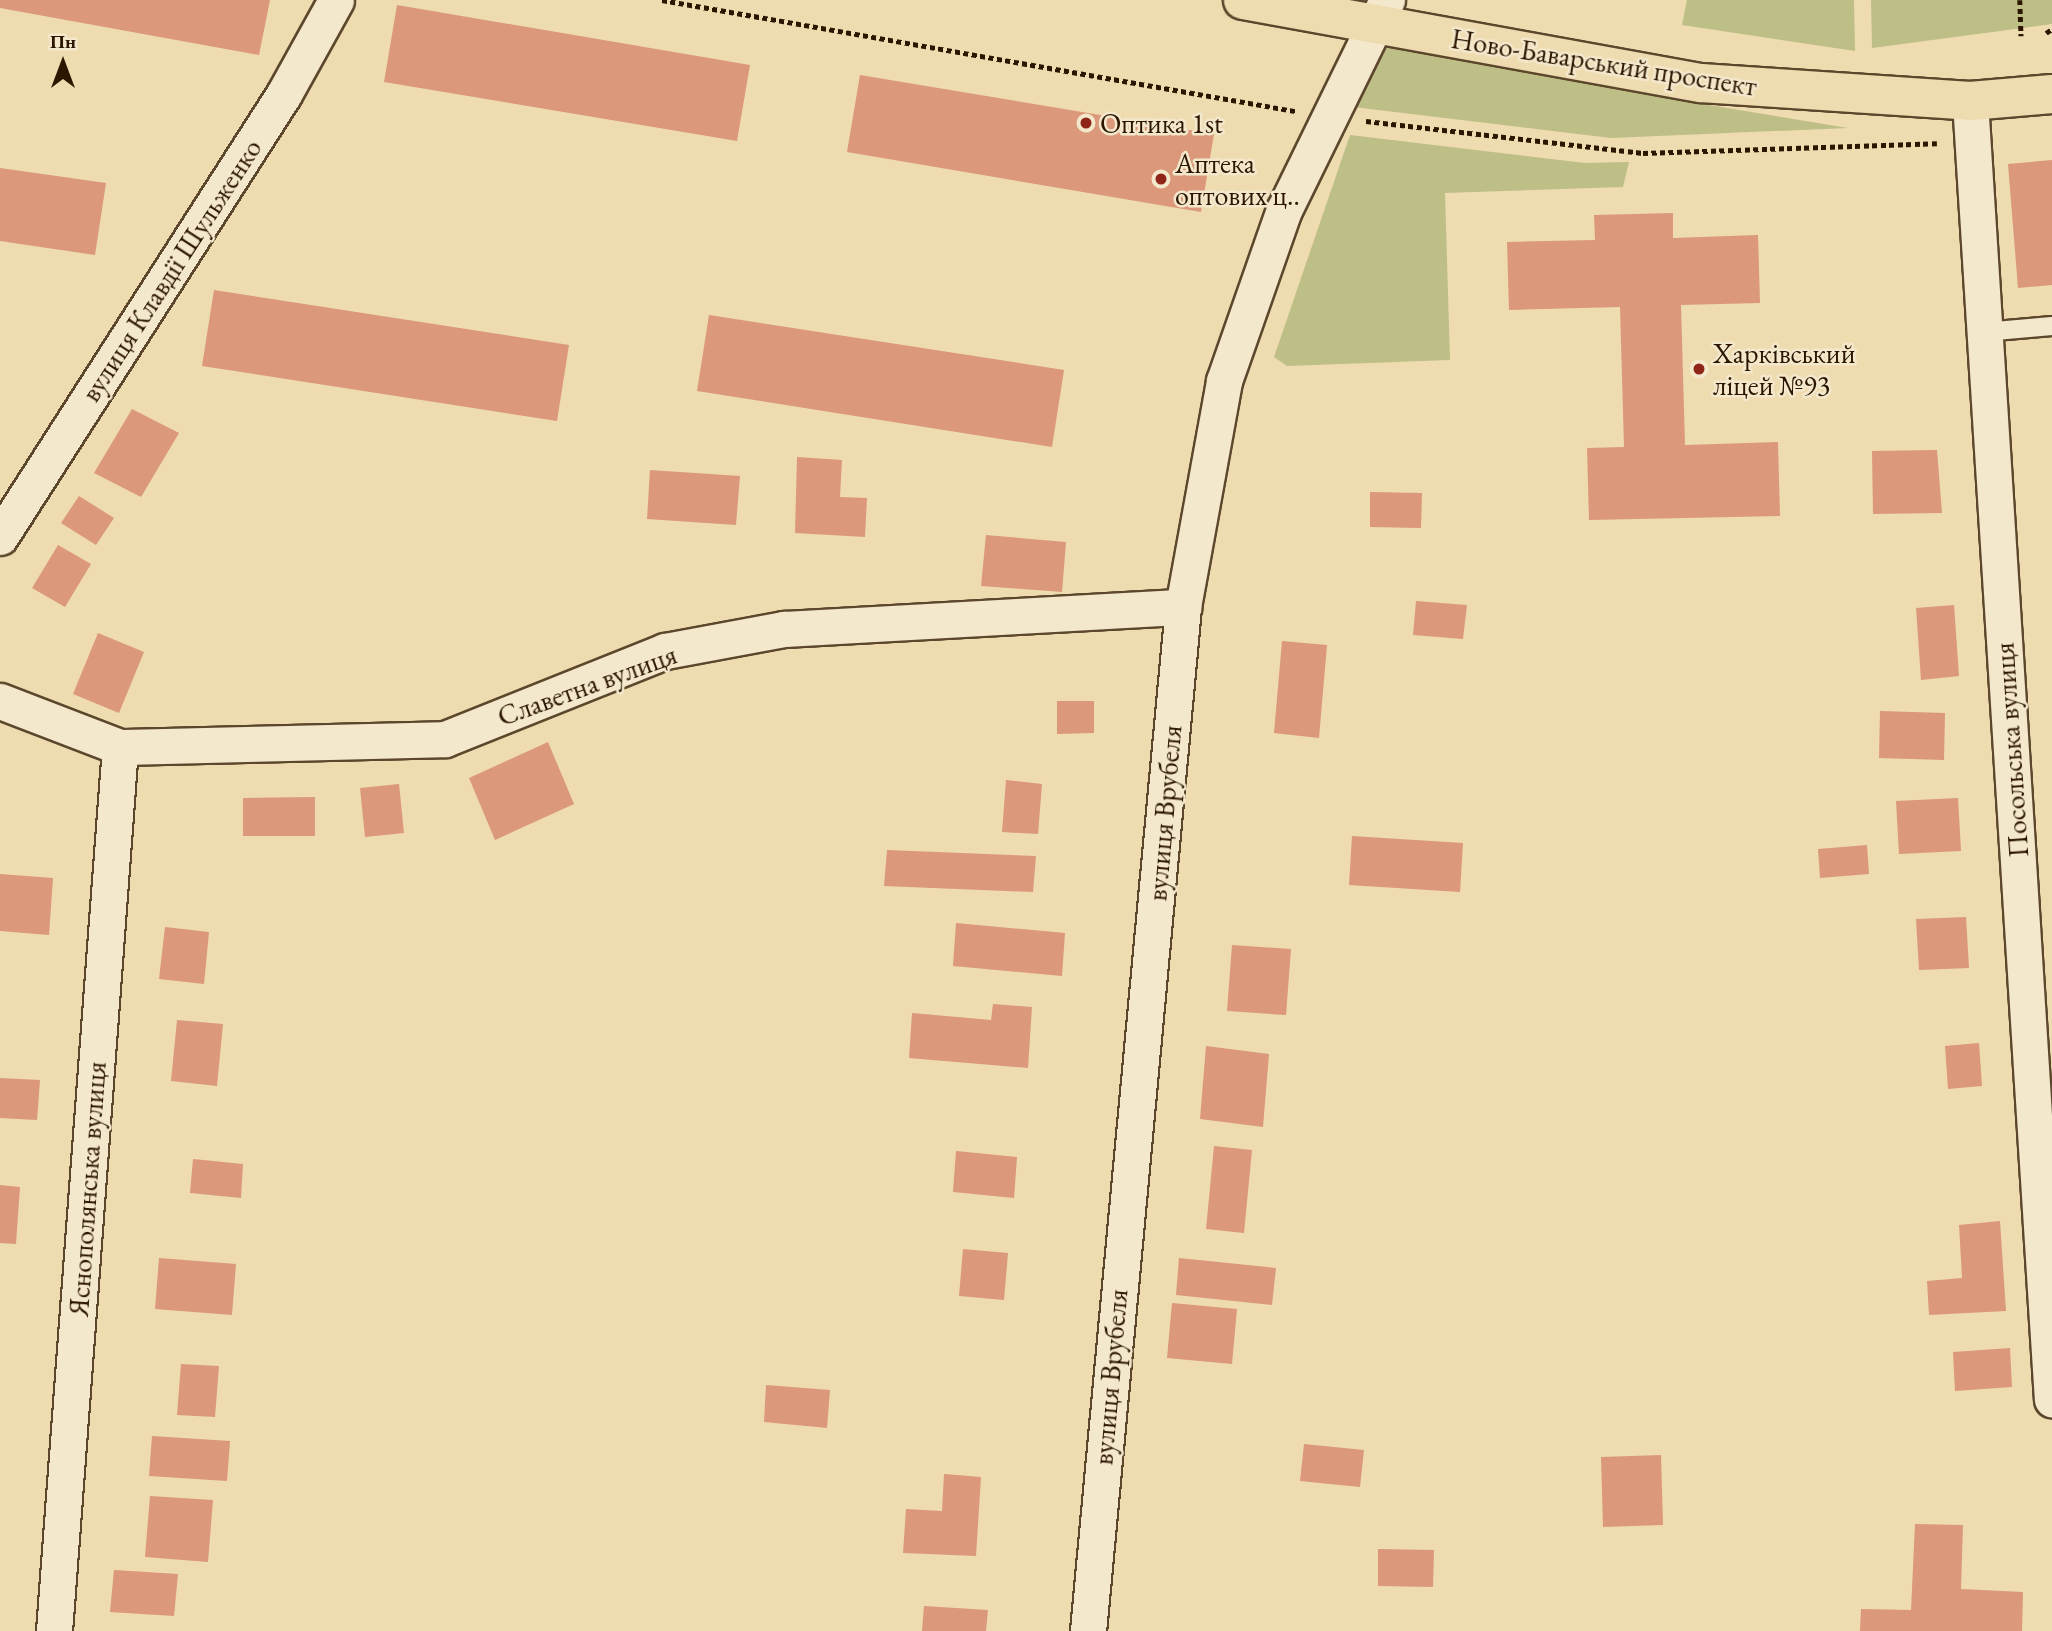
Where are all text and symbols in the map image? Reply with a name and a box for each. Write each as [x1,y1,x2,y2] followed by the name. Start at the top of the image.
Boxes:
[1449,21,1759,103] street label: Ново-Баварський проспект
[28,28,98,98] north arrow
[50,29,76,54] text: Пн
[1100,106,1223,140] place label: Оптика 1st
[1078,115,1094,131] marker: Оптика 1st
[73,132,269,408] street label: вулиця Клавдії Шульженко
[1175,146,1300,212] place label: Аптека оптових ц‥
[1153,171,1169,187] marker: Аптека оптових ц‥
[1713,336,1855,402] place label: Харківський ліцей №93
[1691,361,1707,377] marker: Харківський ліцей №93
[493,637,681,733] street label: Славетна вулиця
[1987,641,2035,859] street label: Посольська вулиця
[1140,724,1188,902] street label: вулиця Врубеля
[61,1060,113,1318] street label: Яснополянська вулиця
[1086,1288,1134,1466] street label: вулиця Врубеля

